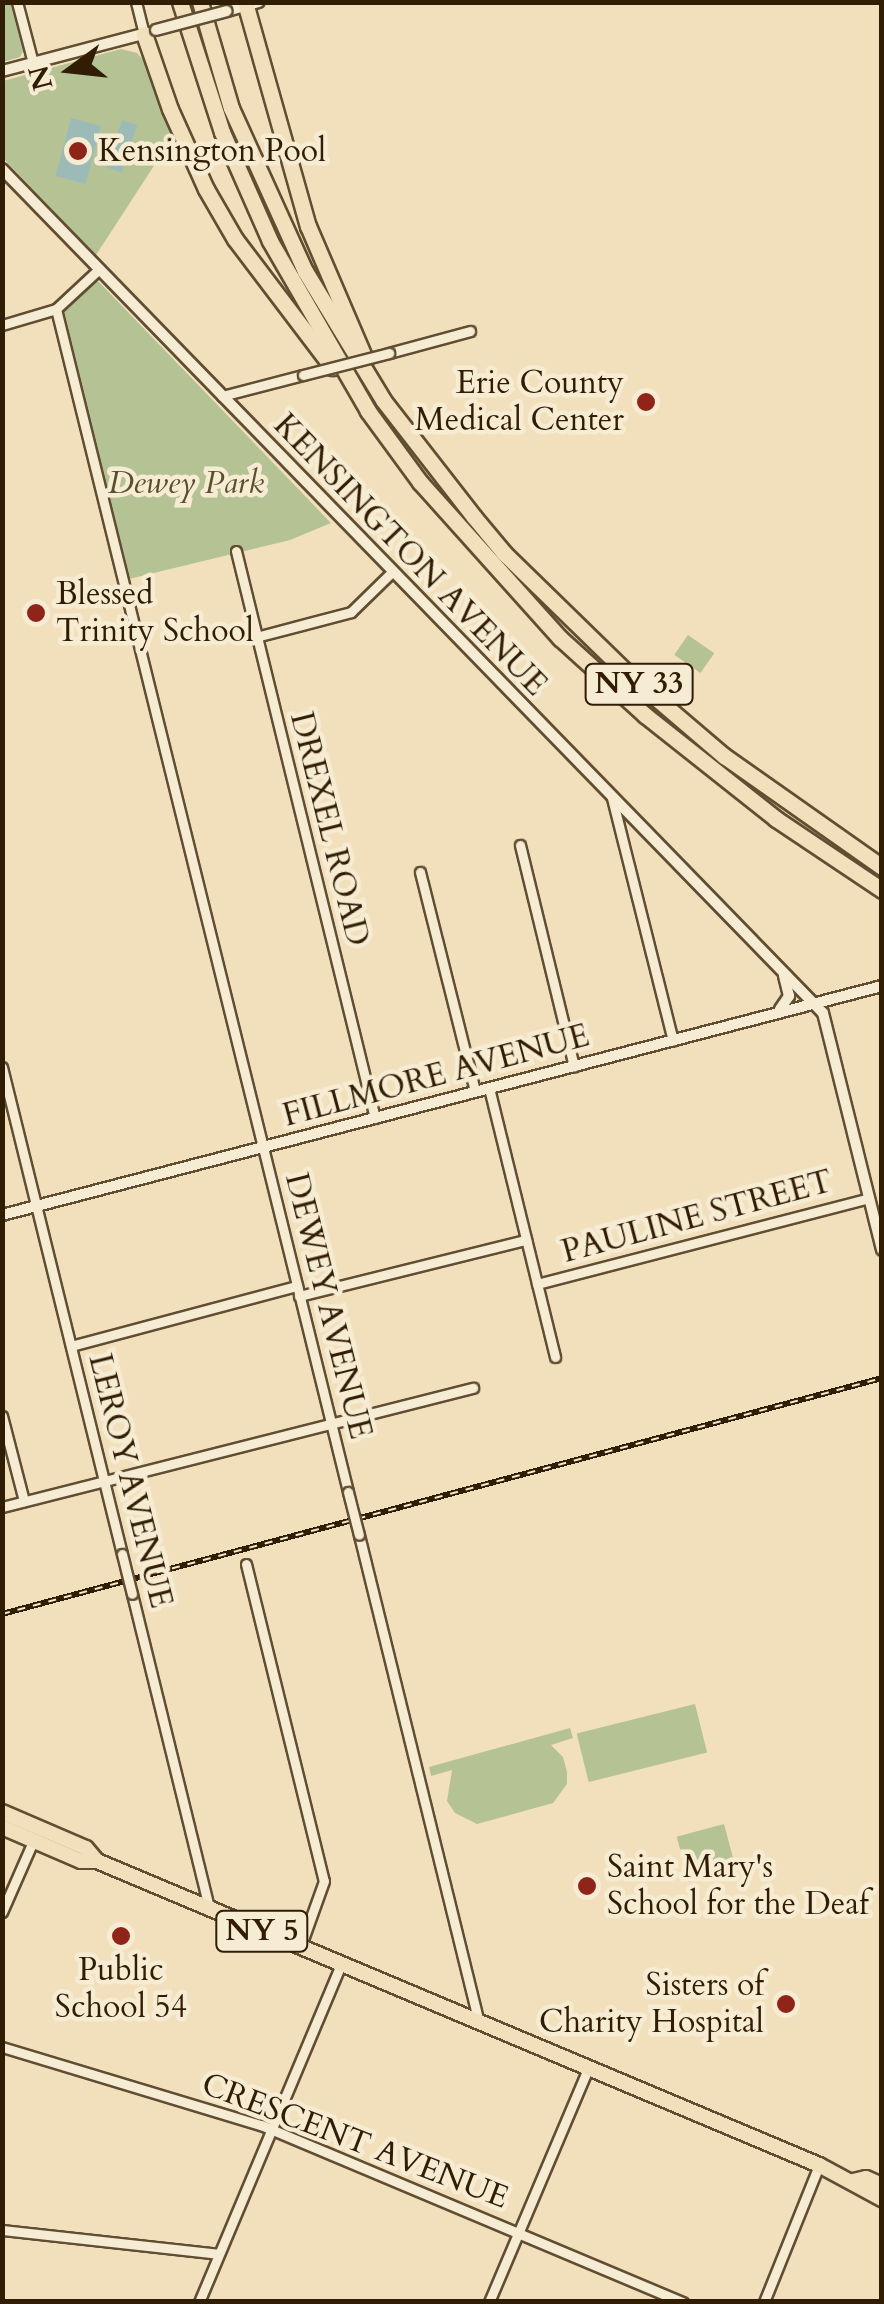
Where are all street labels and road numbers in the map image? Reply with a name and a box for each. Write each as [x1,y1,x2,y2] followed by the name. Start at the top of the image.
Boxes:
[265,406,555,704] street label: KENSINGTON AVENUE
[584,659,694,709] road number: NY 33
[281,708,377,950] street label: DREXEL ROAD
[279,1017,593,1135] street label: FILLMORE AVENUE
[558,1162,836,1272] street label: PAULINE STREET
[276,1169,380,1443] street label: DEWEY AVENUE
[80,1350,180,1612] street label: LEROY AVENUE
[214,1906,310,1956] road number: NY 5
[196,2065,514,2217] street label: CRESCENT AVENUE

